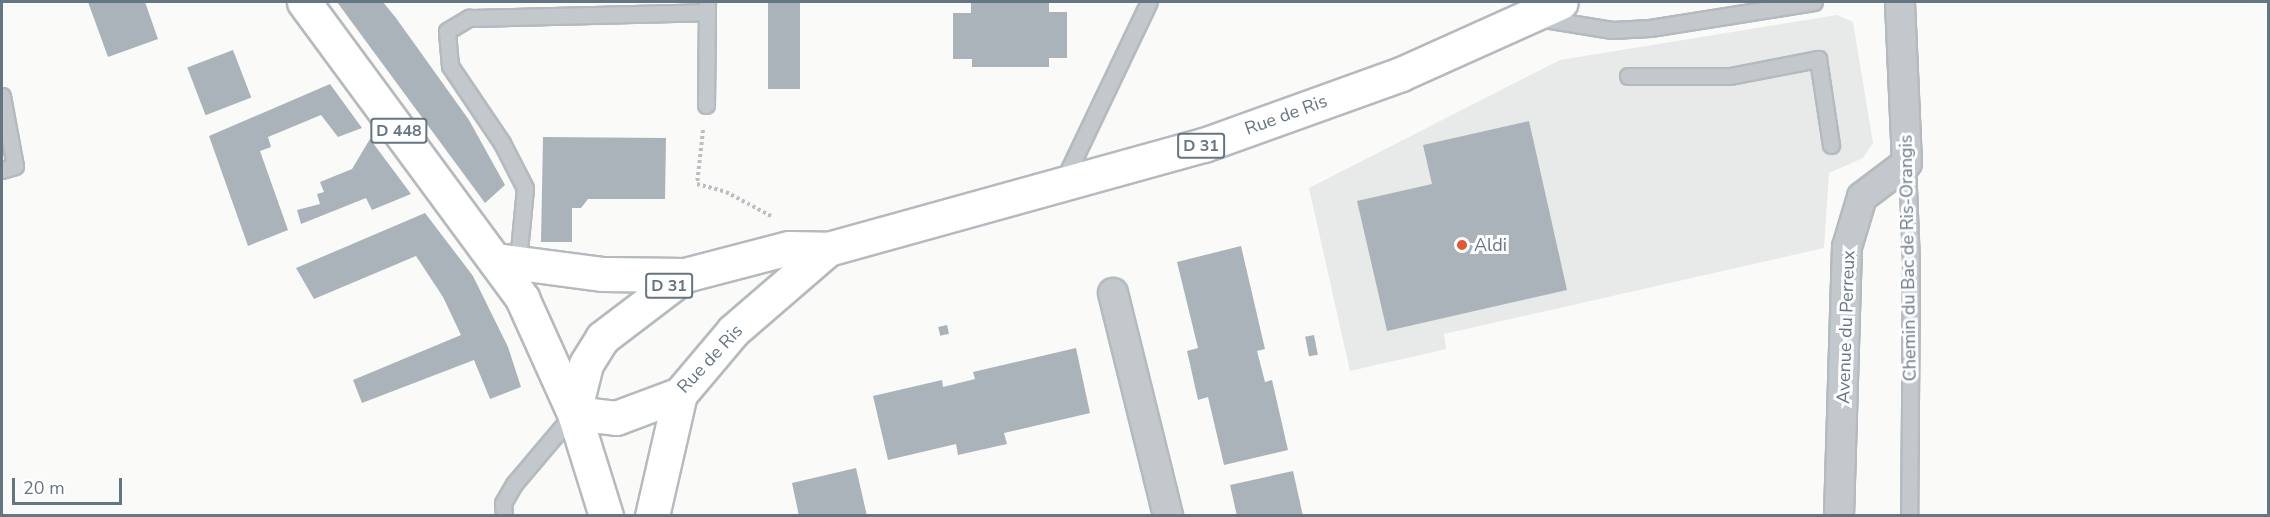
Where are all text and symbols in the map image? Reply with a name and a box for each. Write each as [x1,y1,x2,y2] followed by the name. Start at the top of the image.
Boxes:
[1242,90,1330,140] street label: Rue de Ris
[369,118,429,144] road number: D 448
[1177,133,1225,159] road number: D 31
[1895,134,1921,382] street label: Chemin du Bac de Ris-Orangis
[1474,234,1507,256] place label: Aldi
[1455,238,1469,252] marker: Aldi
[1833,250,1859,404] street label: Avenue du Perreux
[645,273,693,299] road number: D 31
[673,320,747,398] street label: Rue de Ris
[15,466,124,504] scale bar
[23,476,65,500] text: 20 m

